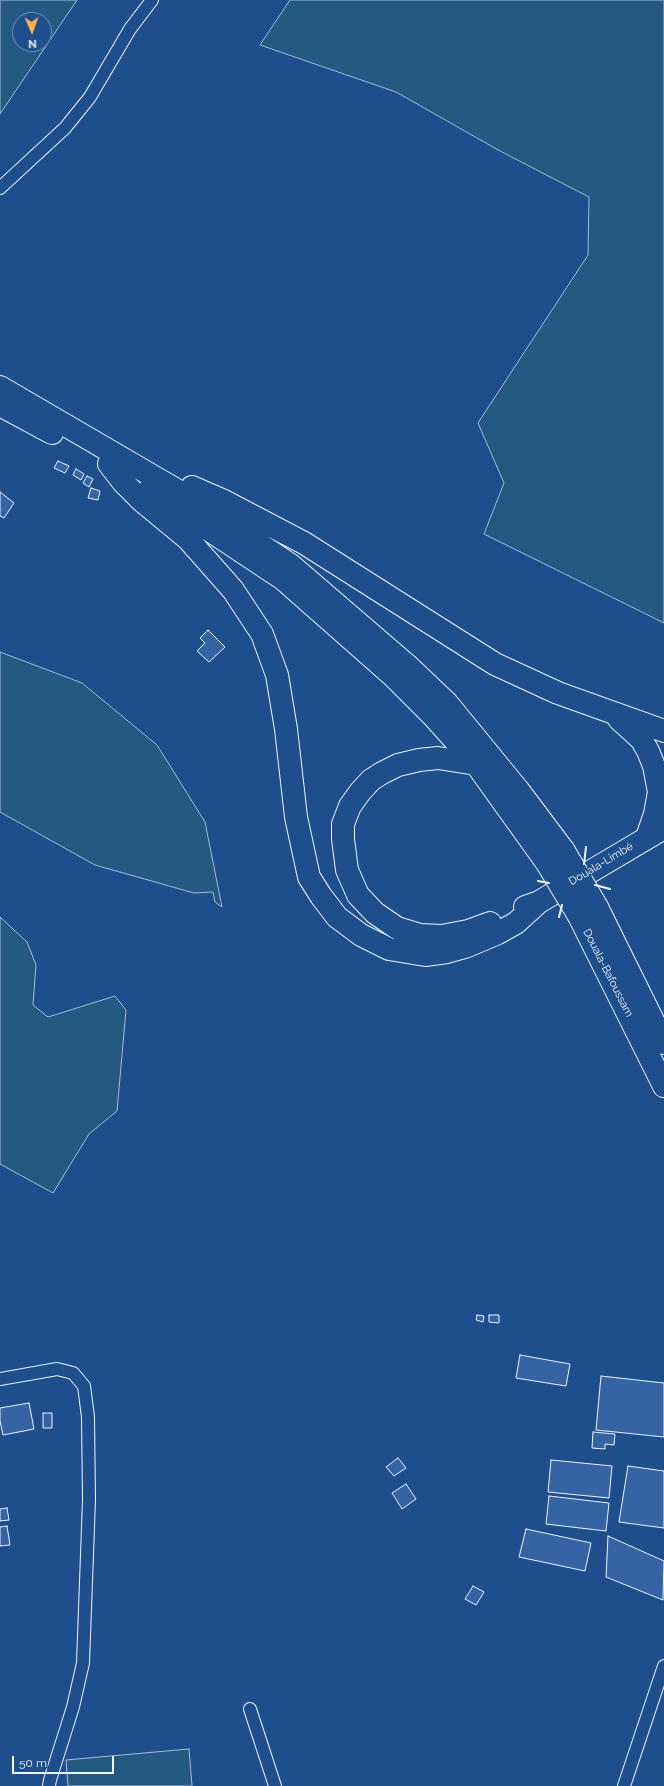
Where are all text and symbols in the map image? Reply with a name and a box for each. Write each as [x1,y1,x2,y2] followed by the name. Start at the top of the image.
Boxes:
[12,12,52,52] north arrow
[28,37,37,50] text: N
[566,840,636,888] street label: Douala-Limbé
[580,927,636,1019] street label: Douala-Bafoussam
[14,1748,116,1774] scale bar
[19,1756,47,1770] text: 50 m

